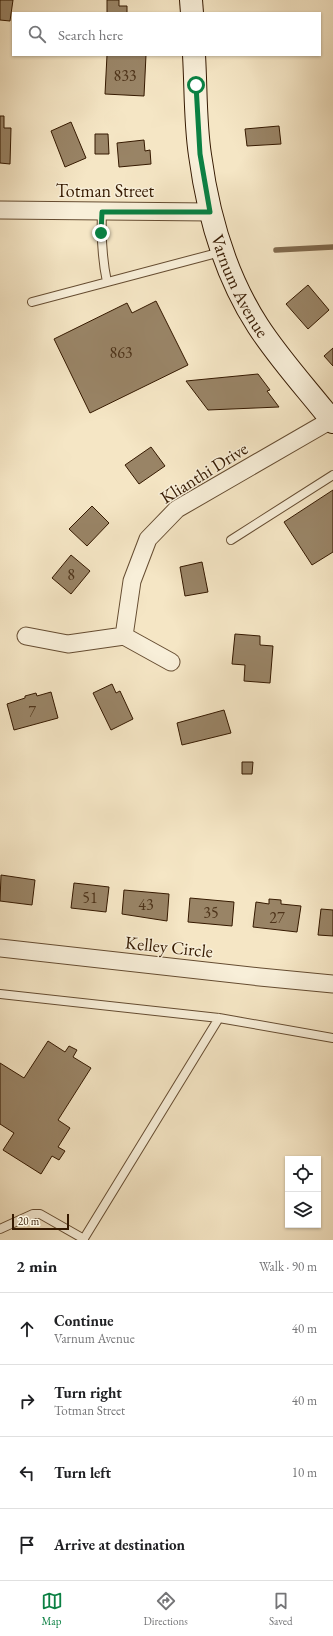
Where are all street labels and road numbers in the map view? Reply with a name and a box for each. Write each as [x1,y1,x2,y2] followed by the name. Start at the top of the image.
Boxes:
[56,179,155,202] street label: Totman Street
[206,231,274,342] street label: Varnum Avenue
[156,437,252,509] street label: Klianthi Drive
[124,930,214,963] street label: Kelley Circle

